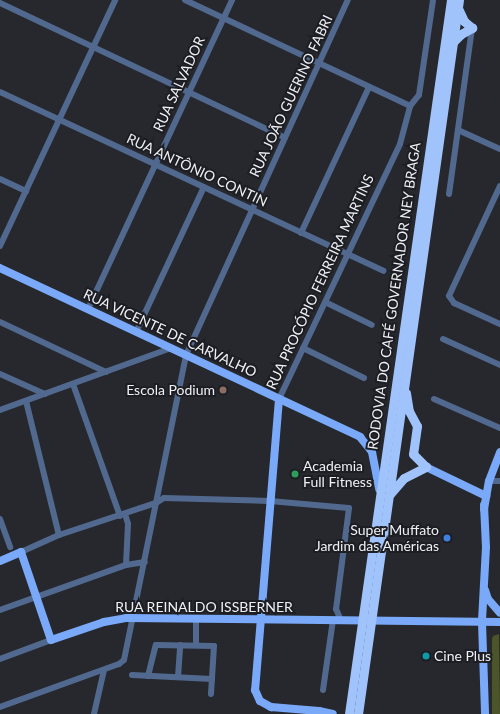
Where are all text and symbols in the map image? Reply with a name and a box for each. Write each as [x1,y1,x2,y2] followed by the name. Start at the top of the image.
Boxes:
[246,12,336,180] street label: RUA JOÃO GUERINO FABRI
[150,34,208,134] street label: RUA SALVADOR
[123,130,271,210] street label: RUA ANTÔNIO CONTIN
[364,141,424,451] street label: RODOVIA DO CAFÉ GOVERNADOR NEY BRAGA
[262,171,378,393] street label: RUA PROCÓPIO FERREIRA MARTINS
[80,285,260,381] street label: RUA VICENTE DE CARVALHO
[126,382,215,398] place label: Escola Podium
[218,385,228,395] marker: Escola Podium
[303,458,372,490] place label: Academia Full Fitness
[290,469,300,479] marker: Academia Full Fitness
[314,522,439,554] place label: Super Muffato Jardim das Américas
[442,533,452,543] marker: Super Muffato Jardim das Américas
[115,599,293,615] street label: RUA REINALDO ISSBERNER
[434,648,491,664] place label: Cine Plus
[421,651,431,661] marker: Cine Plus

